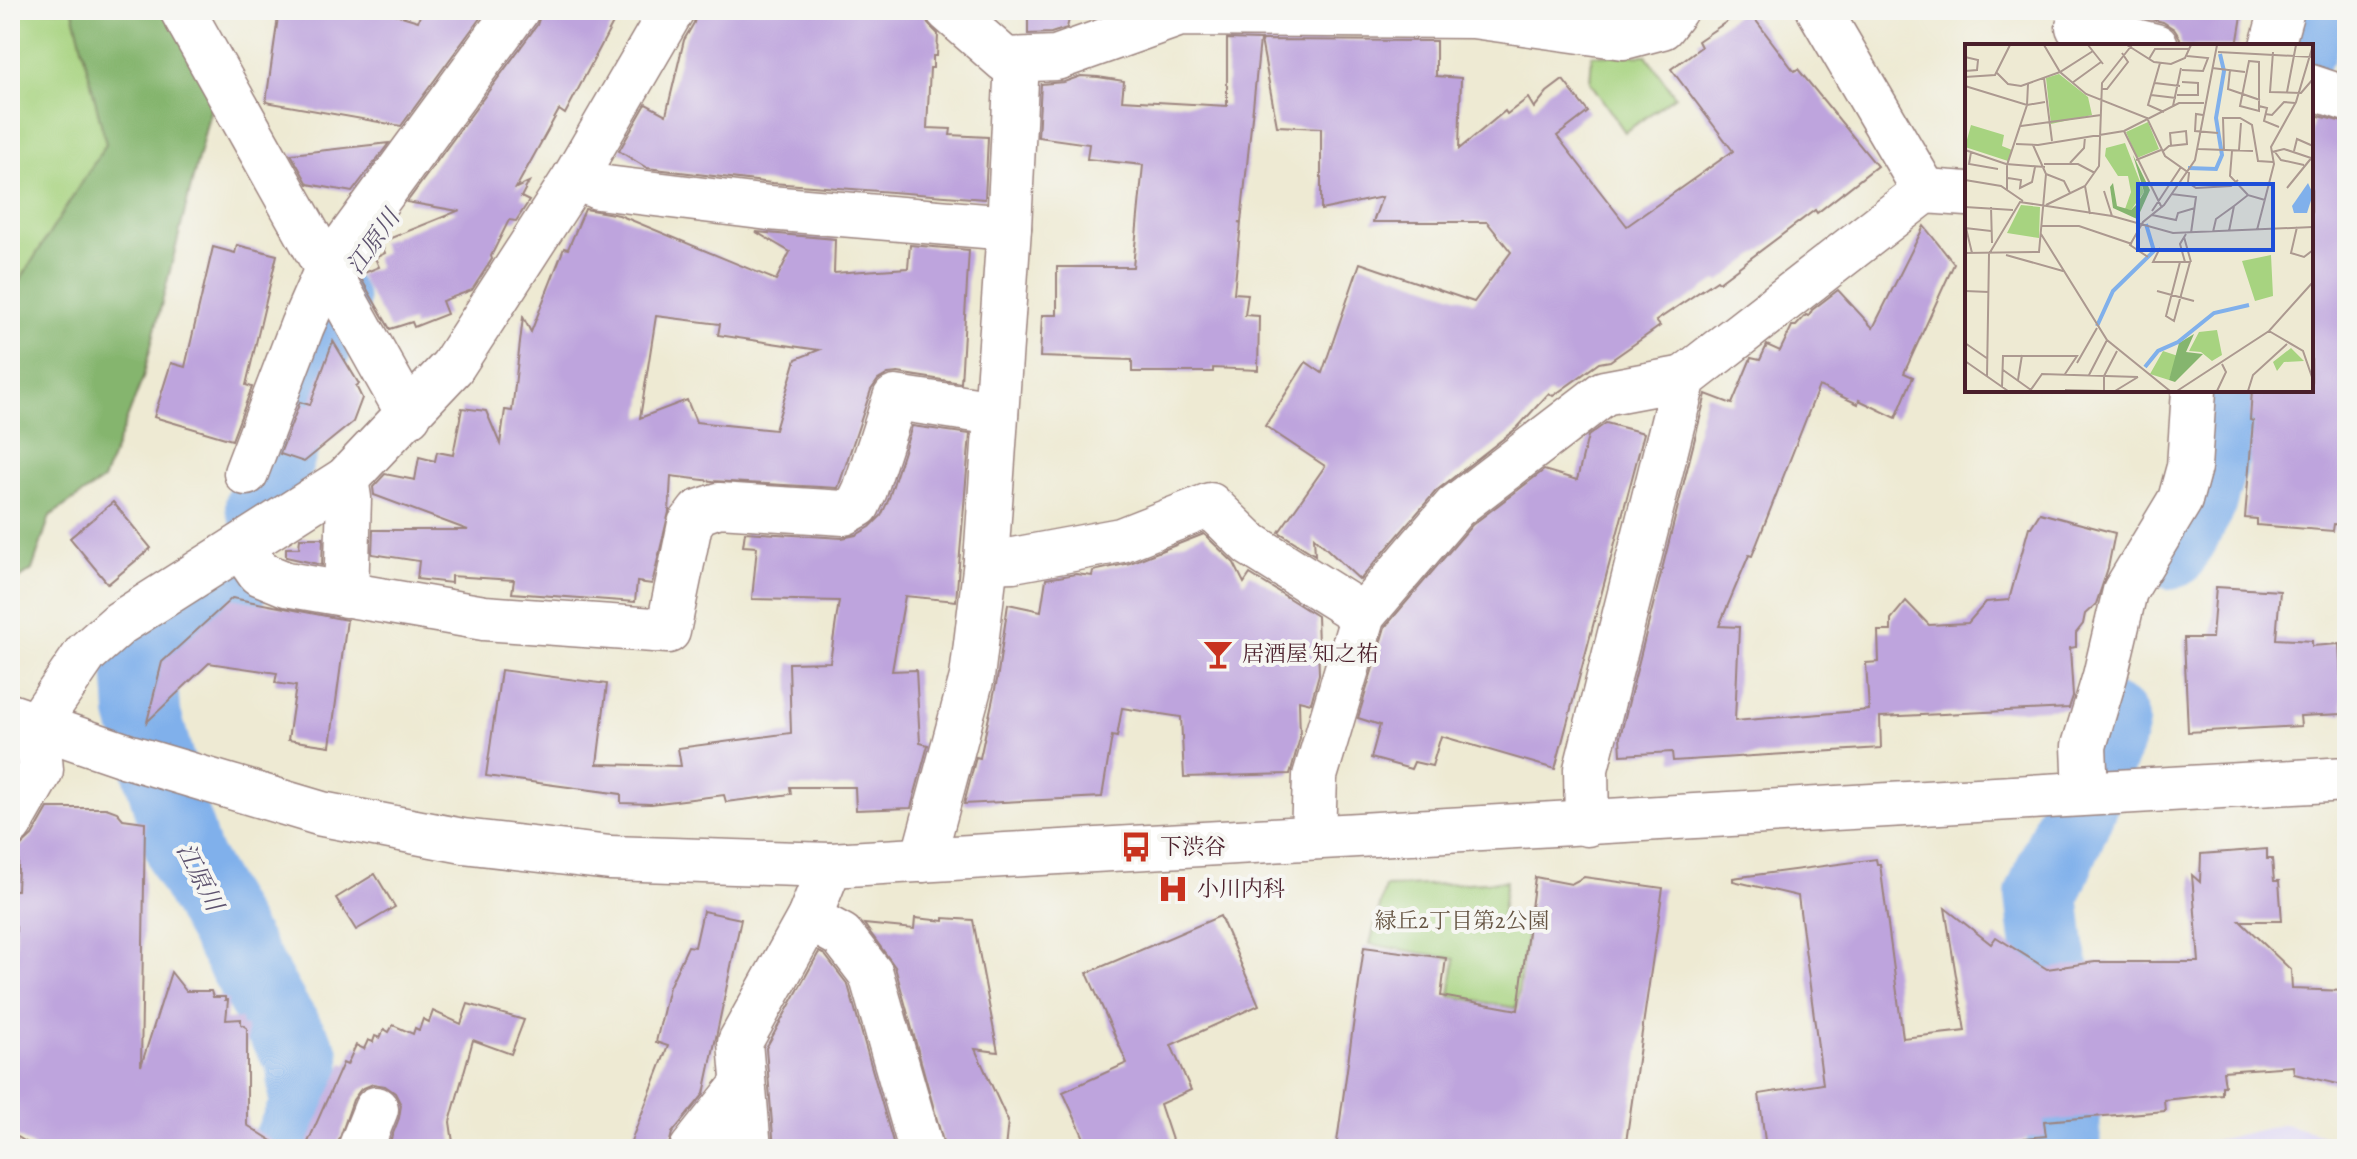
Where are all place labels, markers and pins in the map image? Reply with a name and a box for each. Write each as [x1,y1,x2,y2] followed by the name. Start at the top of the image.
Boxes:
[1201,637,1235,671] bar icon: 居酒屋 知之祐
[1242,639,1378,669] place label: 居酒屋 知之祐
[1119,830,1153,864] bus stop icon: 下渋谷
[1160,832,1226,862] place label: 下渋谷
[1156,872,1190,906] hospital icon: 小川内科
[1197,874,1285,904] place label: 小川内科

